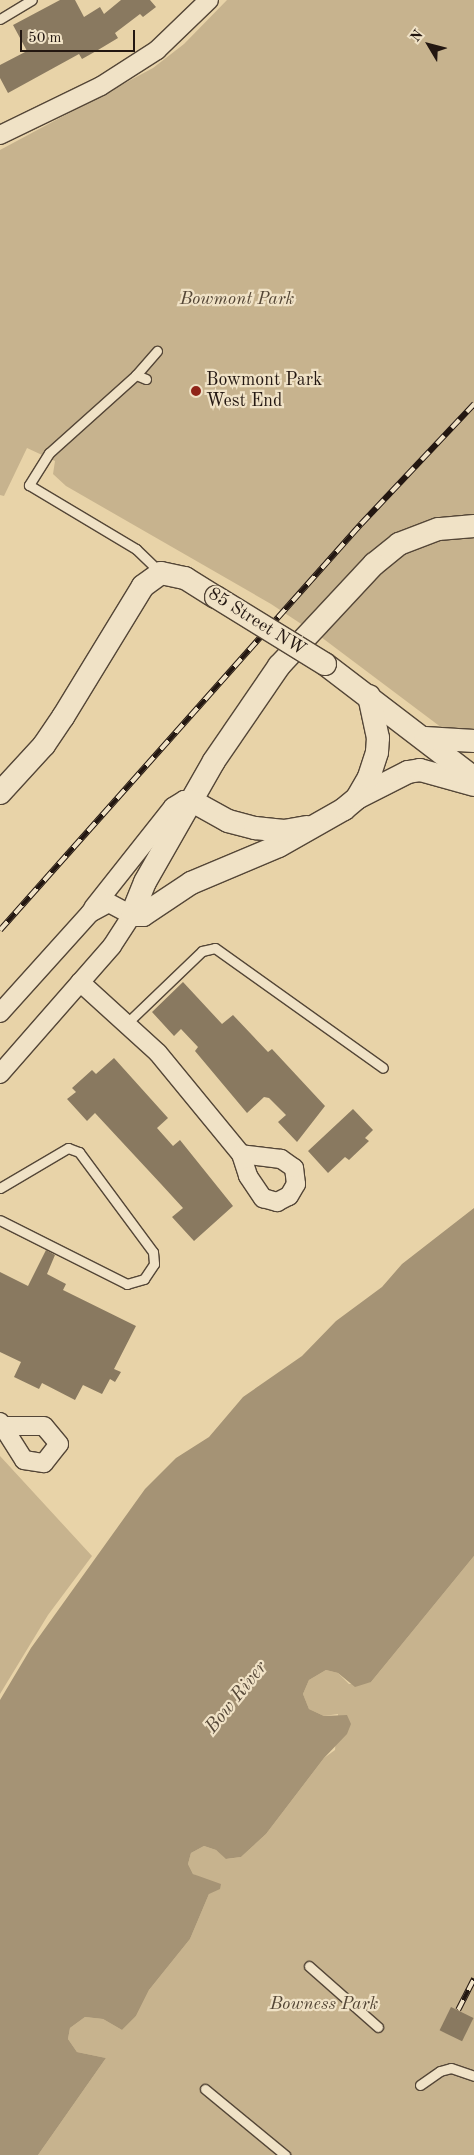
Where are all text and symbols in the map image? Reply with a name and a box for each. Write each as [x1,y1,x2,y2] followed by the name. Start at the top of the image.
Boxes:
[22,20,138,52] scale bar
[404,20,454,70] north arrow
[408,27,426,44] text: N
[28,31,62,46] text: 50 m
[180,288,294,310] park label: Bowmont Park
[206,370,322,412] place label: Bowmont Park West End
[190,385,202,397] marker: Bowmont Park West End
[204,583,310,661] street label: 85 Street NW
[201,1657,273,1739] water label: Bow River
[270,1993,378,2015] park label: Bowness Park

